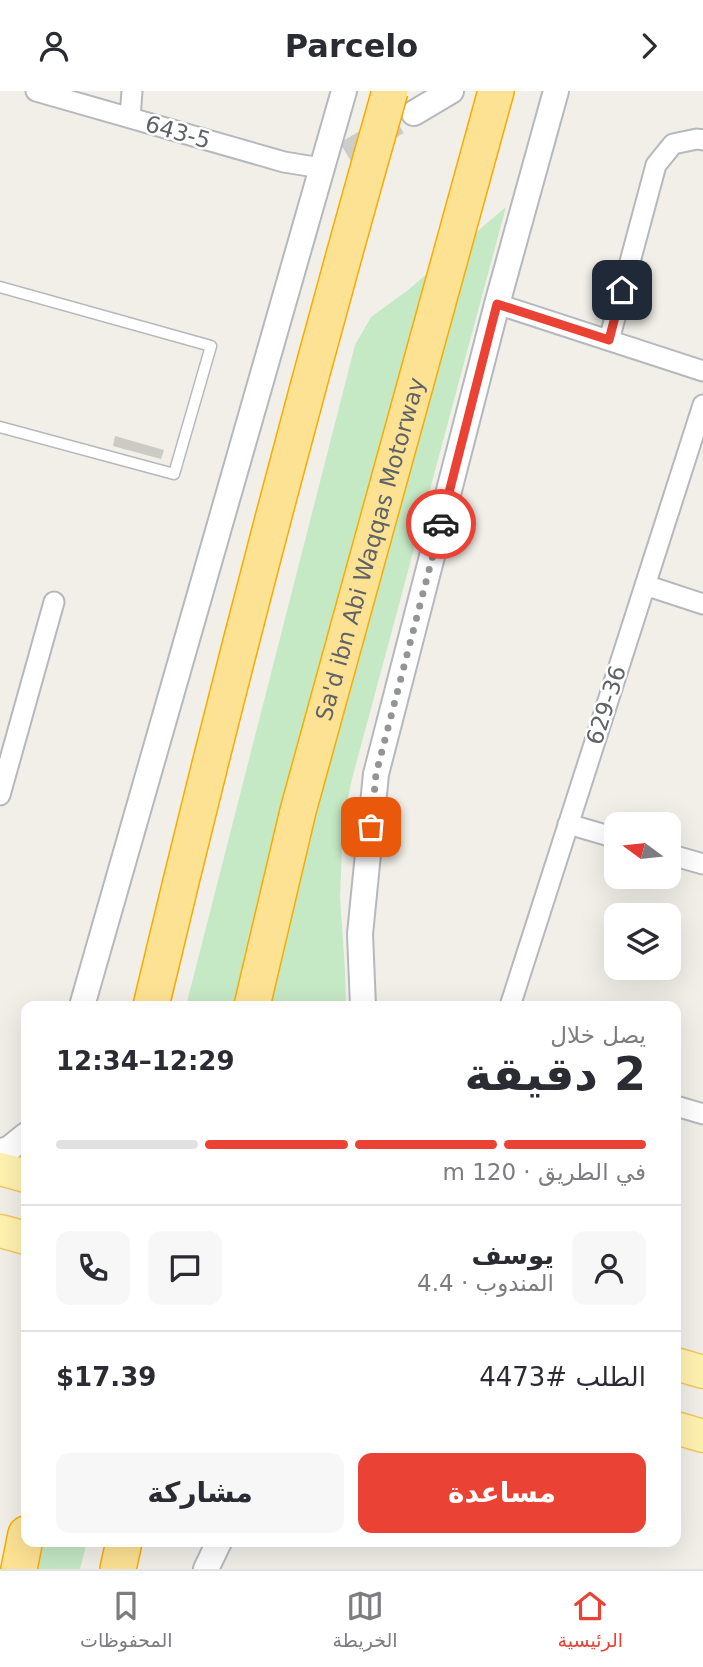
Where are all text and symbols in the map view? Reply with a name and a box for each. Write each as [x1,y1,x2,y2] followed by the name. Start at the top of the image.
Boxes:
[35,27,73,65] icon: person
[285,27,418,65] text: Parcelo
[630,27,668,65] icon: forward
[142,110,214,154] street label: 643-5
[592,260,652,320] pin
[603,271,641,309] icon: home
[310,374,430,724] street label: Sa'd ibn Abi Waqqas Motorway
[406,489,476,559] courier
[422,505,460,543] icon: car
[581,662,631,748] street label: 629-36
[341,797,401,857] pin
[352,808,390,846] icon: bag
[604,812,681,889] north arrow
[604,812,681,980] map controls
[604,903,681,980] button: layers
[550,1022,646,1048] text: يصل خلال
[56,1046,235,1076] text: 12:29–12:34
[464,1047,646,1101] text: 2 دقيقة
[442,1159,646,1185] text: في الطريق · 120 m
[56,1231,130,1305] button: phone
[148,1231,222,1305] button: chat
[572,1231,646,1305] button: person
[471,1240,554,1270] text: يوسف
[417,1270,554,1296] text: المندوب · 4.4
[56,1362,156,1392] text: $17.39
[479,1362,646,1392] text: الطلب #4473
[56,1453,344,1533] button: مشاركة
[358,1453,646,1533] button: مساعدة
[80,1587,173,1651] tab: المحفوظات
[333,1587,398,1651] tab: الخريطة
[558,1587,623,1651] tab: الرئيسية

